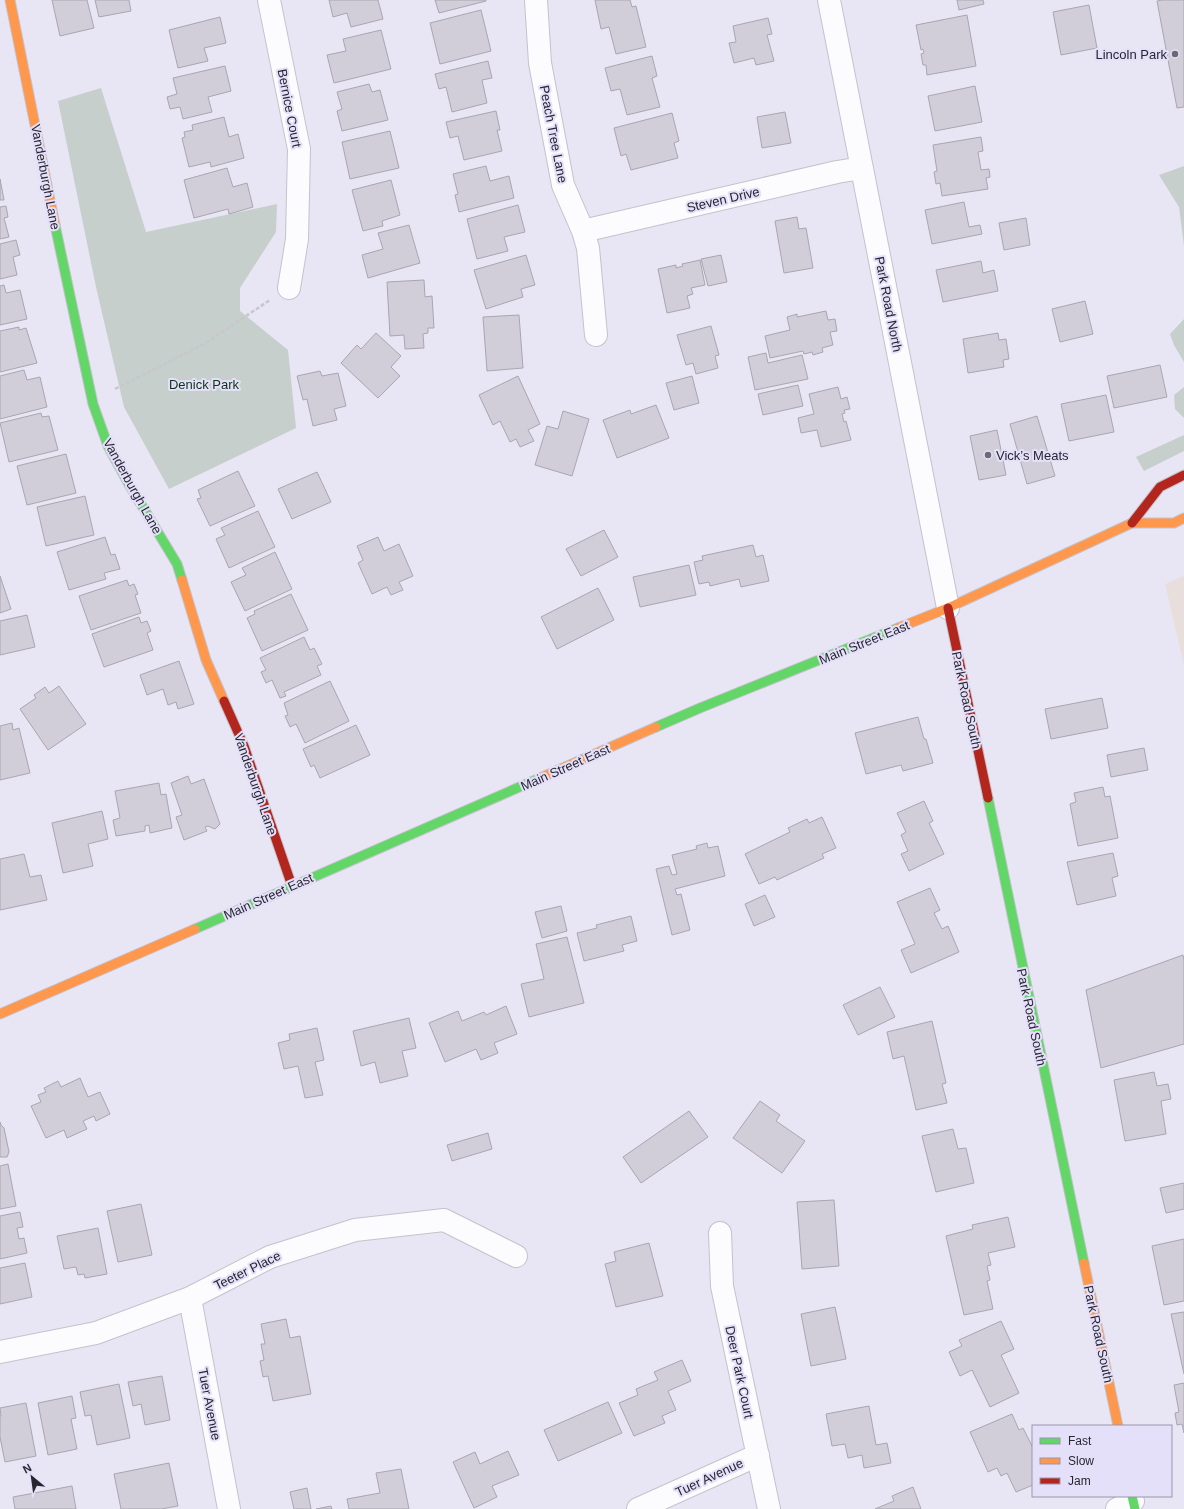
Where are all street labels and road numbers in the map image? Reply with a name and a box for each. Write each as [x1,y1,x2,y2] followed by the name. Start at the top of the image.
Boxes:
[275,68,305,149] street label: Bernice Court
[537,84,570,184] street label: Peach Tree Lane
[28,123,63,231] street label: Vanderburgh Lane
[685,184,761,215] street label: Steven Drive
[872,255,905,353] street label: Park Road North
[100,436,165,537] street label: Vanderburgh Lane
[817,617,912,667] street label: Main Street East
[949,650,984,750] street label: Park Road South
[231,731,280,837] street label: Vanderburgh Lane
[518,741,612,794] street label: Main Street East
[221,870,315,923] street label: Main Street East
[1014,967,1049,1067] street label: Park Road South
[211,1248,283,1293] street label: Teeter Place
[1081,1284,1116,1384] street label: Park Road South
[722,1325,757,1420] street label: Deer Park Court
[195,1367,224,1441] street label: Tuer Avenue
[673,1455,745,1500] street label: Tuer Avenue

